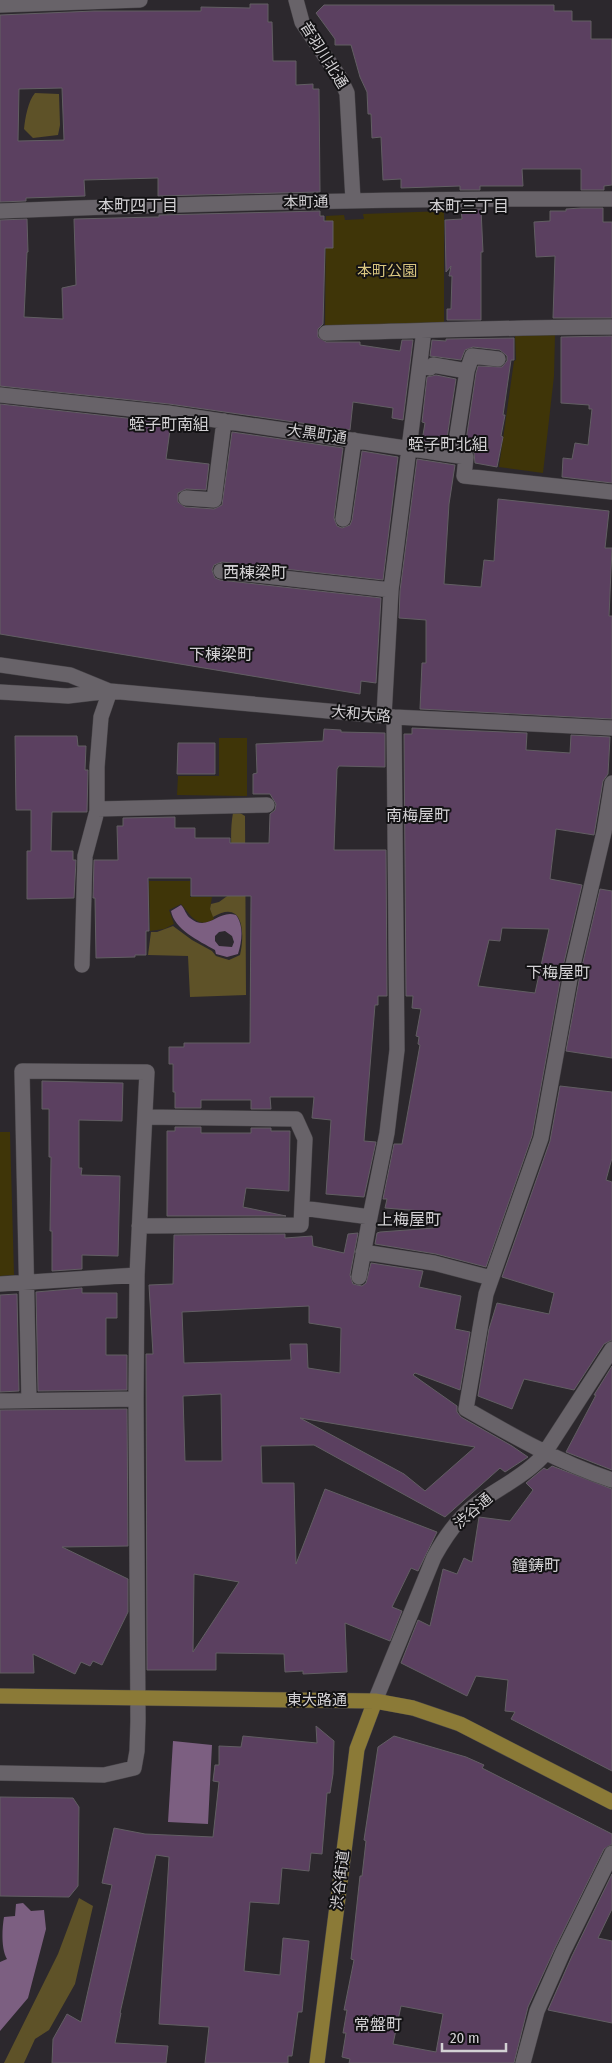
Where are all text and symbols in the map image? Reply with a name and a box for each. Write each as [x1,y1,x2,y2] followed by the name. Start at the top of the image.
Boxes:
[296,18,352,92] street label: 音羽川北通
[283,193,329,211] street label: 本町通
[98,196,178,215] district label: 本町四丁目
[429,197,509,216] district label: 本町三丁目
[357,262,417,280] park label: 本町公園
[129,415,209,434] district label: 蛭子町南組
[286,421,348,447] street label: 大黒町通
[408,435,488,454] district label: 蛭子町北組
[223,563,287,582] district label: 西棟梁町
[189,645,253,664] district label: 下棟梁町
[330,702,392,726] street label: 大和大路
[386,806,450,825] district label: 南梅屋町
[526,963,590,982] district label: 下梅屋町
[377,1210,441,1229] district label: 上梅屋町
[450,1489,496,1533] street label: 渋谷通
[512,1556,560,1575] district label: 鐘鋳町
[287,1691,347,1709] street label: 東大路通
[327,1849,353,1911] street label: 渋谷街道
[354,2015,402,2034] district label: 常盤町
[442,2020,506,2052] scale bar
[450,2029,480,2047] text: 20 m

